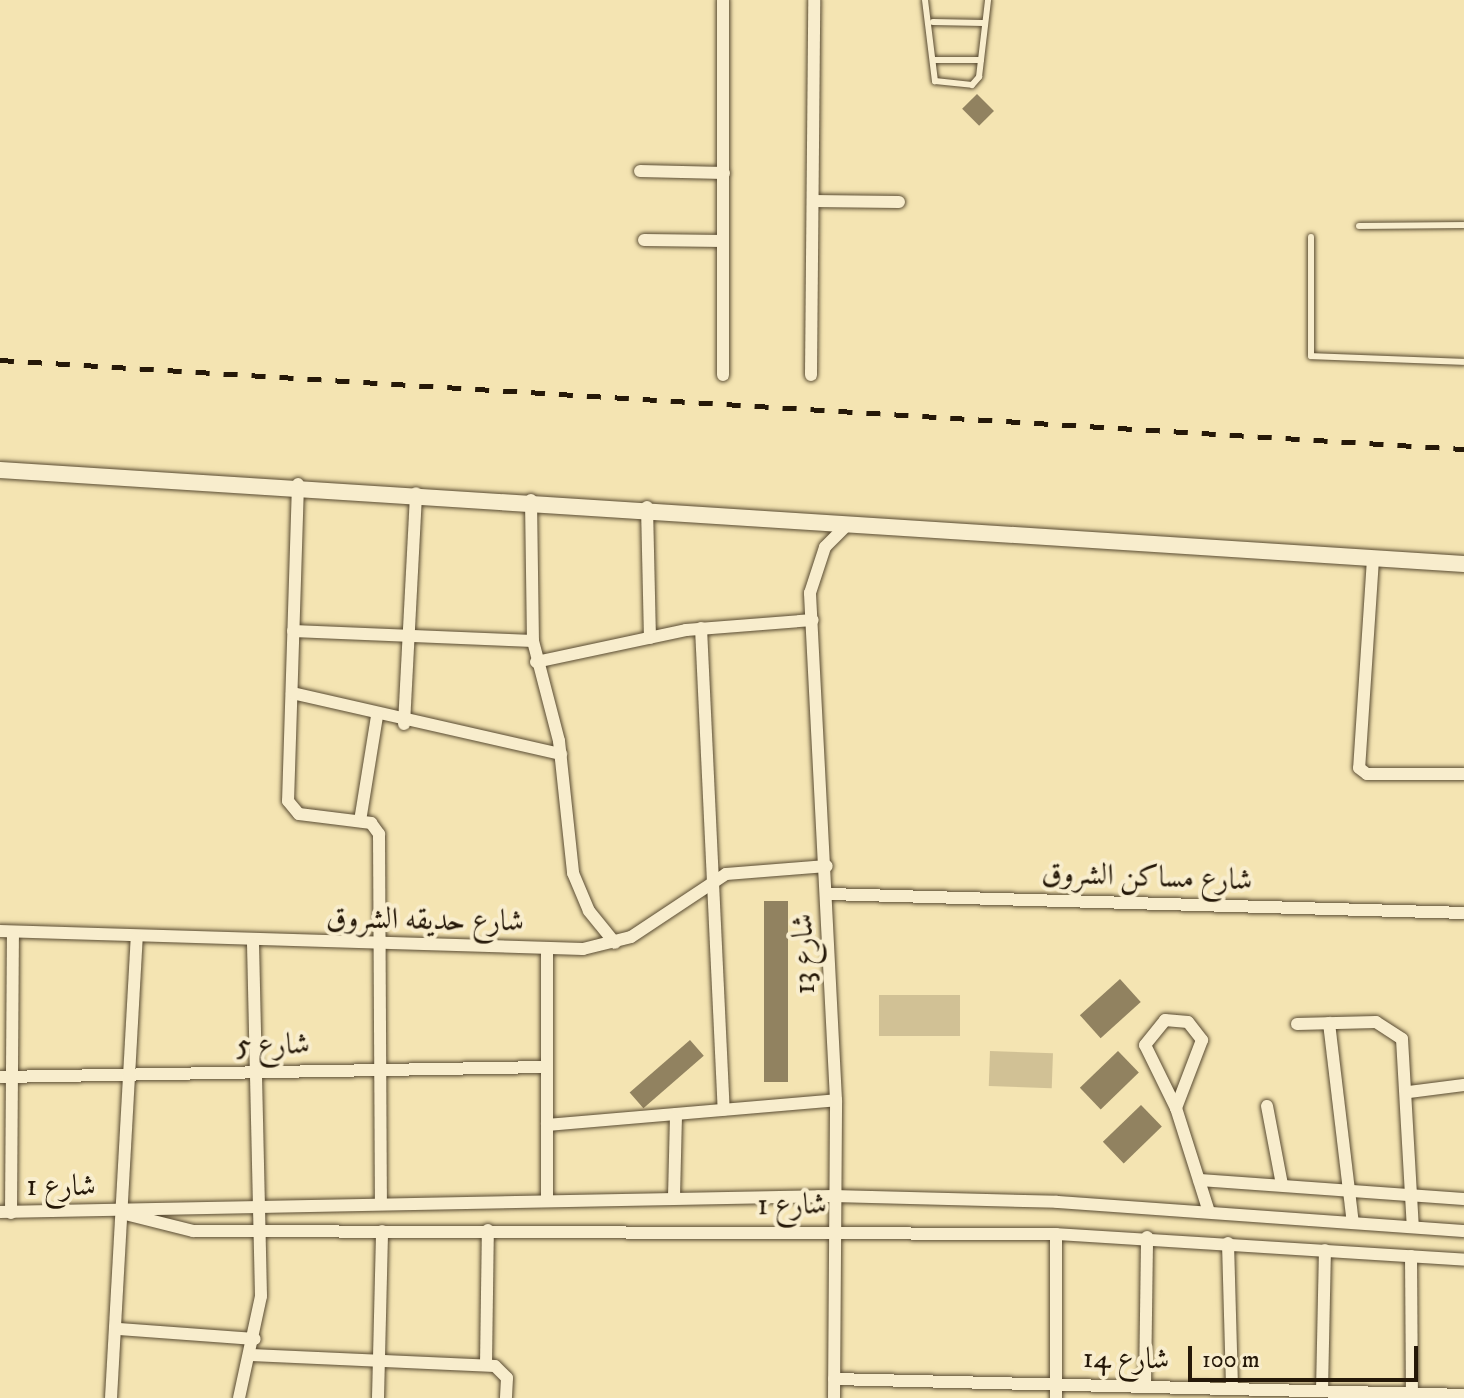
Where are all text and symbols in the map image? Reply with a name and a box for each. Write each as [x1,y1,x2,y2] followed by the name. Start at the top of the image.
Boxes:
[1041,856,1253,900] street label: شارع مساكن الشروق
[326,901,524,941] street label: شارع حديقه الشروق
[786,913,824,995] street label: شارع 13
[236,1027,310,1065] street label: شارع 5
[26,1169,96,1205] street label: شارع 1
[757,1187,827,1225] street label: شارع 1
[1192,1330,1422,1380] scale bar
[1082,1341,1170,1379] street label: شارع 14
[1202,1345,1260,1375] text: 100 m

